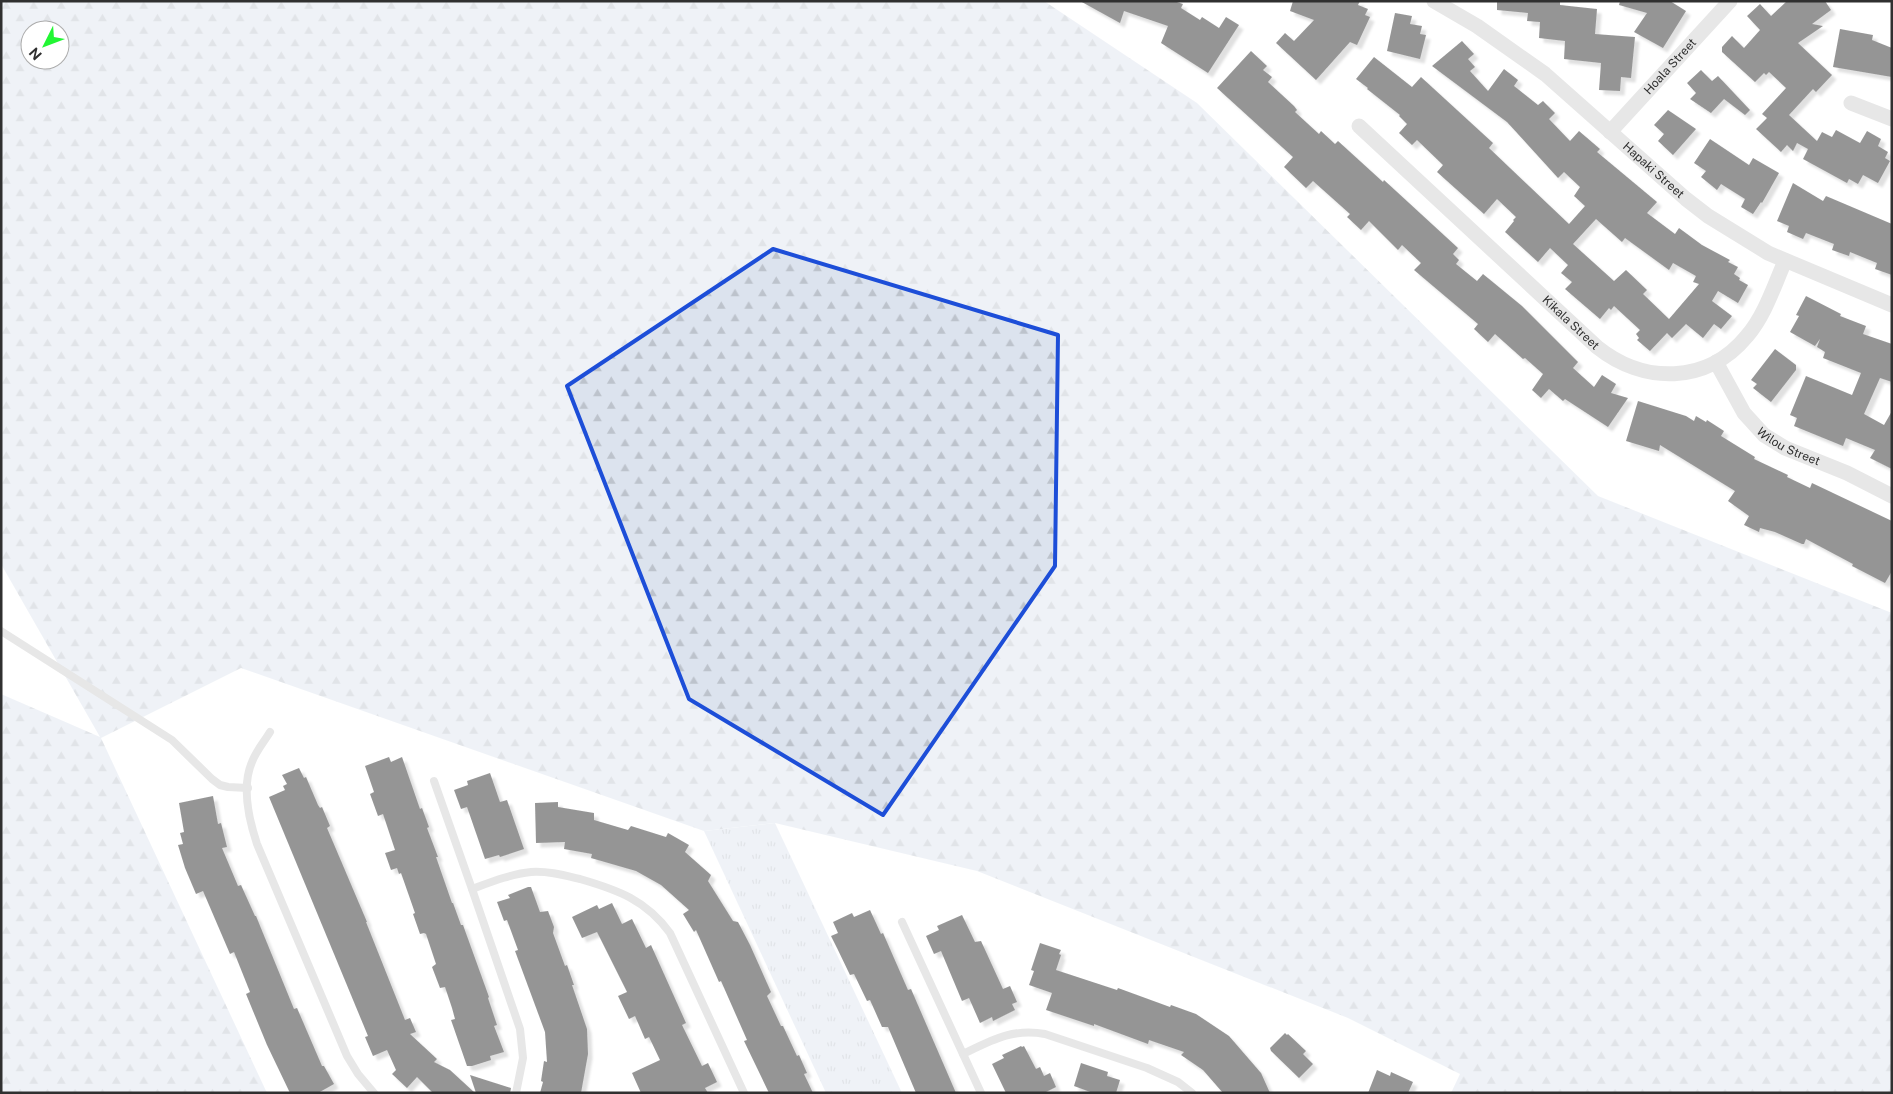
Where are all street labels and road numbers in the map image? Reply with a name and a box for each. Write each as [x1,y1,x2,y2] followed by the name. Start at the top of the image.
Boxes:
[1641,35,1699,97] street label: Hoala Street
[1620,139,1687,201] street label: Hapaki Street
[1539,293,1602,353] street label: Kikala Street
[1754,425,1822,469] street label: Wilou Street

